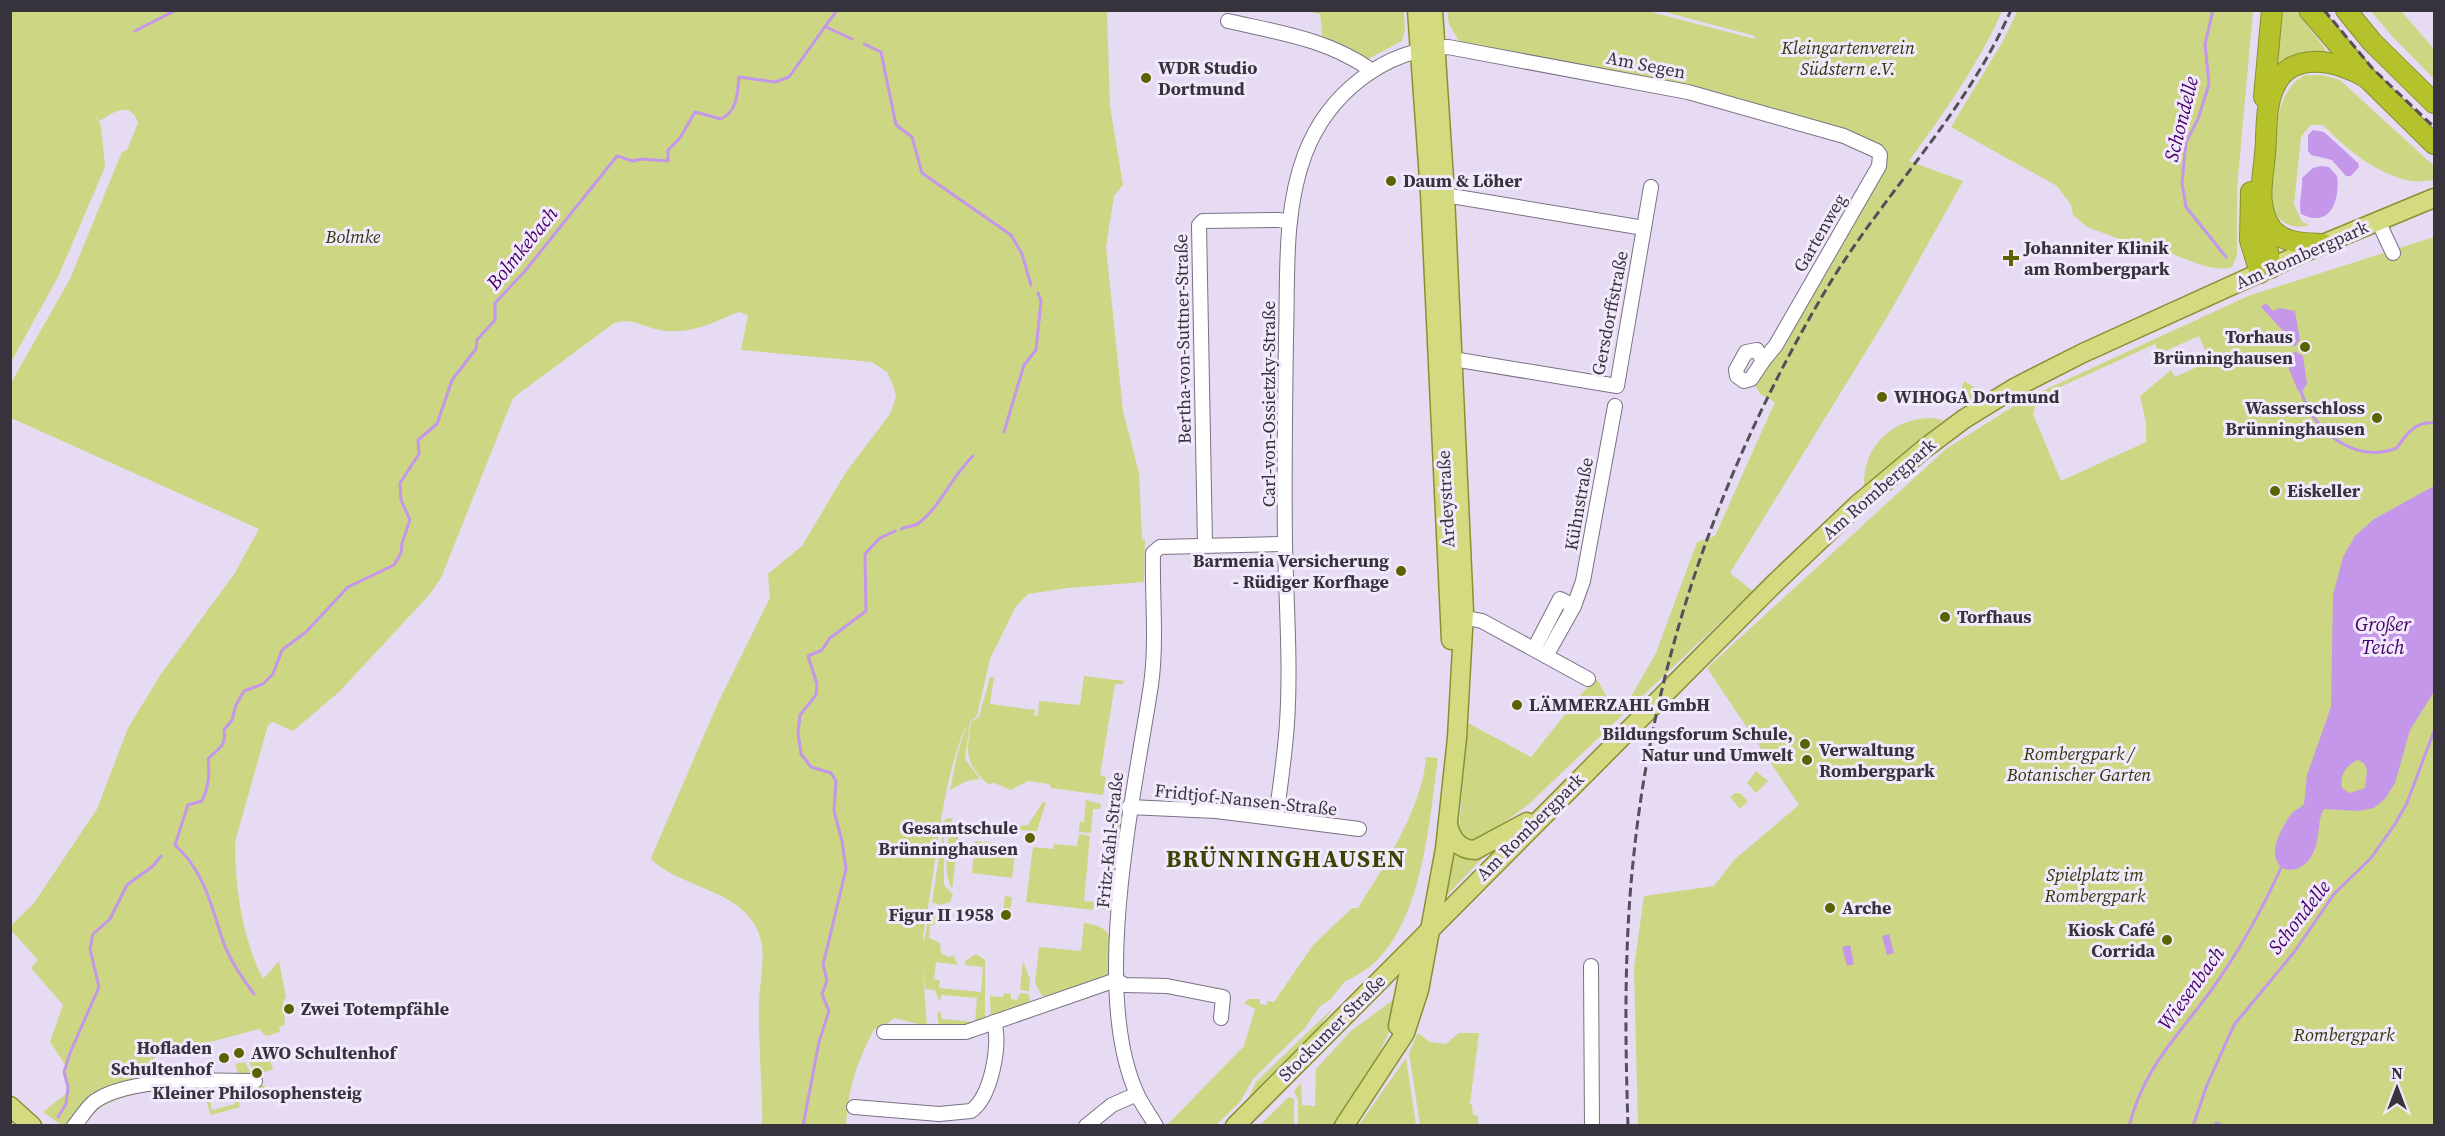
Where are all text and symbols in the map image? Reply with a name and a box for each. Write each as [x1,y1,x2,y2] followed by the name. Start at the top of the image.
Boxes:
[1780,35,1915,81] park label: Kleingartenverein Südstern e.V.
[1604,45,1688,84] street label: Am Segen
[1158,55,1257,101] place label: WDR Studio Dortmund
[1139,71,1153,85] marker: WDR Studio Dortmund
[2157,73,2205,165] water label: Schondelle
[1403,168,1523,193] place label: Daum & Löher
[1384,174,1398,188] marker: Daum & Löher
[1787,189,1852,277] street label: Gartenweg
[479,200,564,296] water label: Bolmkebach
[2231,214,2372,295] street label: Am Rombergpark
[325,224,381,249] park label: Bolmke
[1168,234,1197,444] street label: Bertha-von-Suttner-Straße
[2023,235,2170,281] place label: Johanniter Klinik am Rombergpark
[1585,249,1634,377] street label: Gersdorffstraße
[2002,249,2020,267] marker: Johanniter Klinik am Rombergpark
[1256,301,1281,507] street label: Carl-von-Ossietzky-Straße
[2153,324,2293,370] place label: Torhaus Brünninghausen
[2298,340,2312,354] marker: Torhaus Brünninghausen
[1894,384,2060,409] place label: WIHOGA Dortmund
[1875,390,1889,404] marker: WIHOGA Dortmund
[2225,395,2365,441] place label: Wasserschloss Brünninghausen
[2370,411,2384,425] marker: Wasserschloss Brünninghausen
[1816,432,1941,545] street label: Am Rombergpark
[1430,450,1461,548] street label: Ardeystraße
[1558,455,1599,552] street label: Kühnstraße
[2287,478,2361,503] place label: Eiskeller
[2268,484,2282,498] marker: Eiskeller
[1193,548,1389,594] place label: Barmenia Versicherung - Rüdiger Korfhage
[1394,564,1408,578] marker: Barmenia Versicherung - Rüdiger Korfhage
[1957,604,2031,629] place label: Torfhaus
[1938,610,1952,624] marker: Torfhaus
[2355,610,2412,661] water label: Großer Teich
[1529,692,1710,717] place label: LÄMMERZAHL GmbH
[1510,698,1524,712] marker: LÄMMERZAHL GmbH
[1602,721,1794,767] place label: Bildungsforum Schule, Natur und Umwelt
[1798,737,1812,751] marker: Bildungsforum Schule, Natur und Umwelt
[1819,737,1935,783] place label: Verwaltung Rombergpark
[2006,741,2151,787] park label: Rombergpark / Botanischer Garten
[1800,753,1814,767] marker: Verwaltung Rombergpark
[1470,767,1589,886] street label: Am Rombergpark
[1090,771,1129,909] street label: Fritz-Kahl-Straße
[1153,777,1339,822] street label: Fridtjof-Nansen-Straße
[878,815,1018,861] place label: Gesamtschule Brünninghausen
[1023,831,1037,845] marker: Gesamtschule Brünninghausen
[1166,842,1406,875] district label: BRÜNNINGHAUSEN
[2044,862,2146,908] park label: Spielplatz im Rombergpark
[2261,874,2337,960] water label: Schondelle
[1842,895,1892,920] place label: Arche
[1823,901,1837,915] marker: Arche
[889,902,994,927] place label: Figur II 1958
[999,908,1013,922] marker: Figur II 1958
[2068,917,2155,963] place label: Kiosk Café Corrida
[2160,933,2174,947] marker: Kiosk Café Corrida
[2151,940,2231,1036] water label: Wiesenbach
[1273,969,1391,1087] street label: Stockumer Straße
[301,996,449,1021] place label: Zwei Totempfähle
[282,1002,296,1016] marker: Zwei Totempfähle
[2293,1022,2395,1047] park label: Rombergpark
[111,1035,214,1081] place label: Hofladen Schultenhof
[251,1040,399,1065] place label: AWO Schultenhof
[232,1046,246,1060] marker: AWO Schultenhof
[217,1051,231,1065] marker: Hofladen Schultenhof
[2367,1058,2427,1118] north arrow
[2391,1062,2403,1084] text: N
[250,1066,264,1080] marker: Kleiner Philosophensteig
[152,1080,362,1105] place label: Kleiner Philosophensteig

